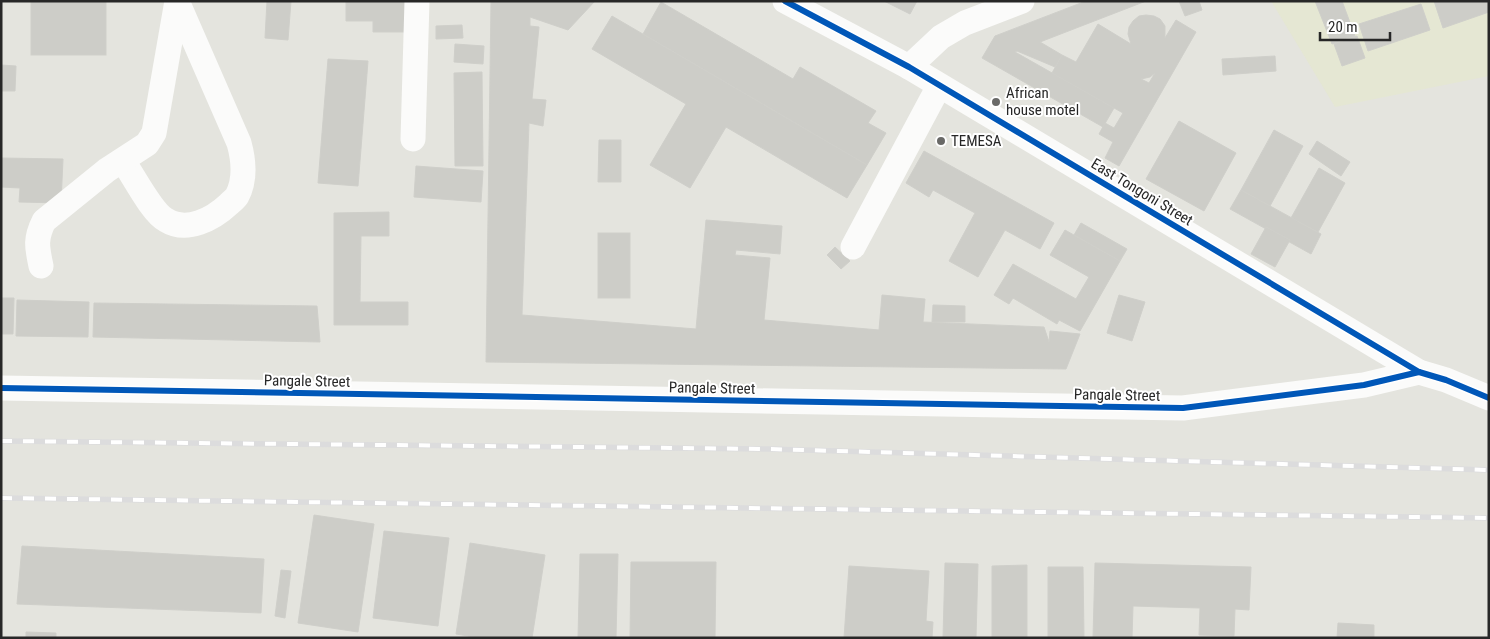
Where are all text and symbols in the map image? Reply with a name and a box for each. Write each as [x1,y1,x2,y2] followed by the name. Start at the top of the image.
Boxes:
[1320,10,1390,42] scale bar
[1328,18,1358,36] text: 20 m
[1006,84,1079,119] place label: African house motel
[990,96,1002,108] marker: African house motel
[951,132,1002,150] place label: TEMESA
[935,135,947,147] marker: TEMESA
[1088,155,1196,229] street label: East Tongoni Street
[264,371,350,391] street label: Pangale Street
[669,378,755,398] street label: Pangale Street
[1074,385,1160,405] street label: Pangale Street

